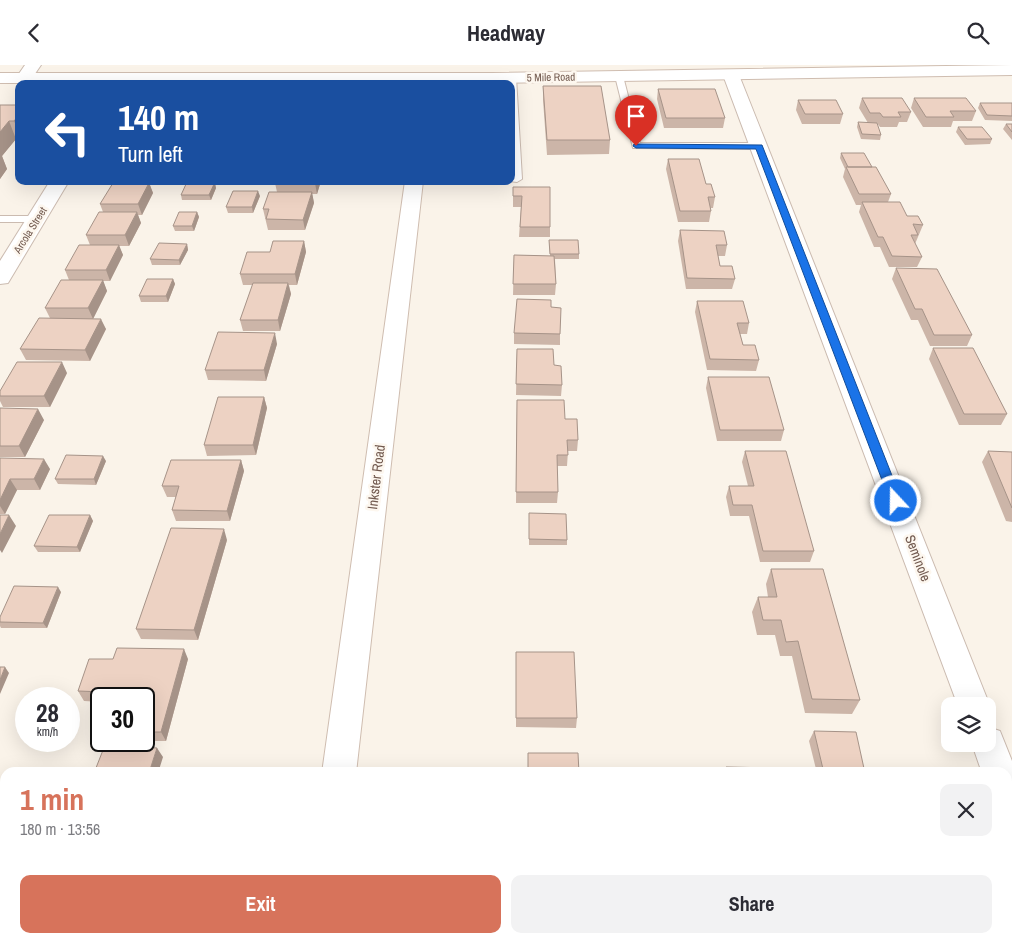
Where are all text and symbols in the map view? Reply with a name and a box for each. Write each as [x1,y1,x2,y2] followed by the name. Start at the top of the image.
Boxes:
[467,18,545,48] text: Headway
[20,19,48,47] icon: back
[964,19,992,47] icon: search
[527,70,575,84] street label: 5 Mile Road
[118,94,199,141] text: 140 m
[615,95,657,146] pin
[35,100,100,165] icon: left
[622,102,650,130] icon: arrive
[118,139,183,169] text: Turn left
[10,204,50,257] street label: Arcola Street
[363,444,389,510] street label: Inkster Road
[869,474,921,526] position arrow
[901,532,935,584] street label: Seminole
[90,687,155,752] speed limit sign: 30
[36,696,59,730] text: 28
[941,697,996,752] map controls
[941,697,996,752] button: layers
[37,724,58,740] text: km/h
[20,779,84,819] text: 1 min
[940,784,992,836] button: close
[20,818,100,840] text: 180 m · 13:56
[20,875,501,933] button: Exit
[511,875,992,933] button: Share

